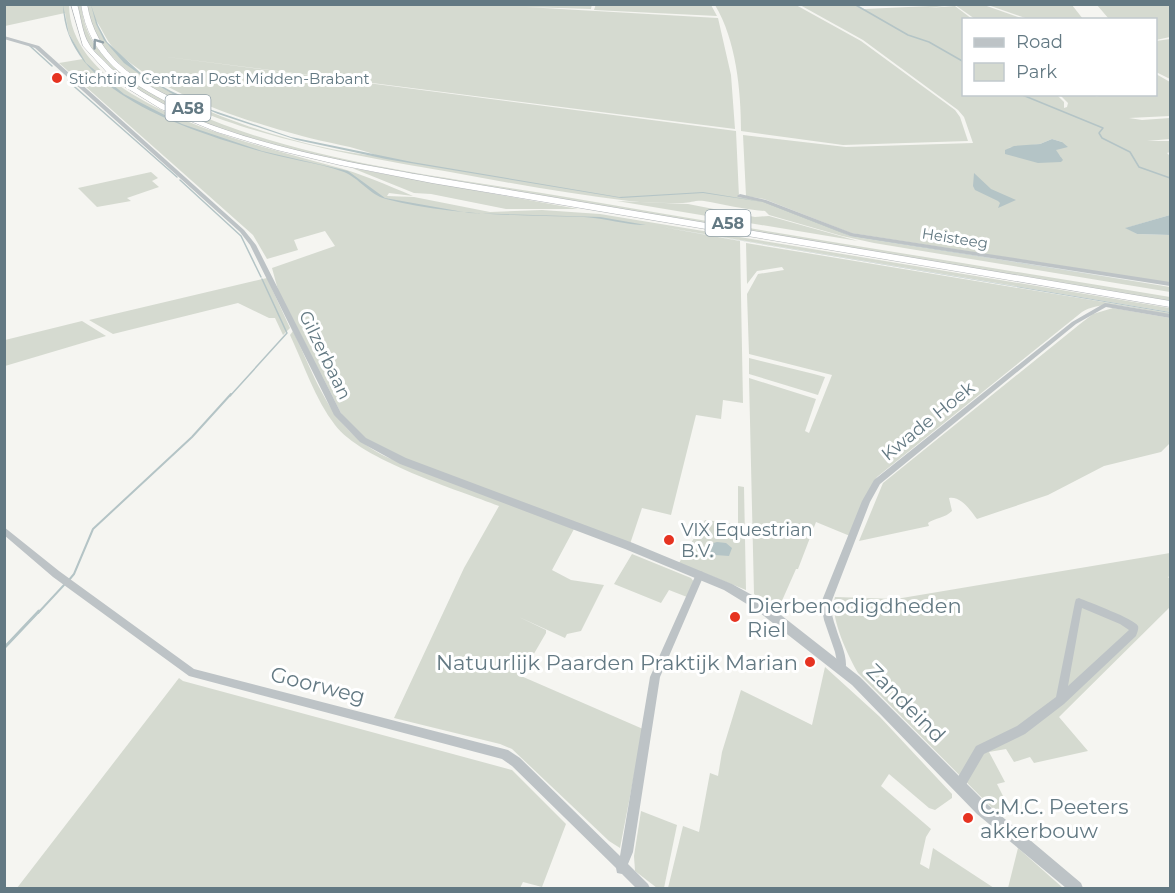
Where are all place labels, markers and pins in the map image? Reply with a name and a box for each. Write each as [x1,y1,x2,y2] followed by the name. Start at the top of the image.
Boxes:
[69,69,370,88] place label: Stichting Centraal Post Midden-Brabant
[50,71,64,85] marker: Stichting Centraal Post Midden-Brabant
[681,519,813,562] place label: VIX Equestrian B.V.
[662,533,676,547] marker: VIX Equestrian B.V.
[747,593,962,642] place label: Dierbenodigdheden Riel
[728,610,742,624] marker: Dierbenodigdheden Riel
[436,650,798,675] place label: Natuurlijk Paarden Praktijk Marian
[803,655,817,669] marker: Natuurlijk Paarden Praktijk Marian
[980,794,1128,843] place label: C.M.C. Peeters akkerbouw
[961,811,975,825] marker: C.M.C. Peeters akkerbouw

